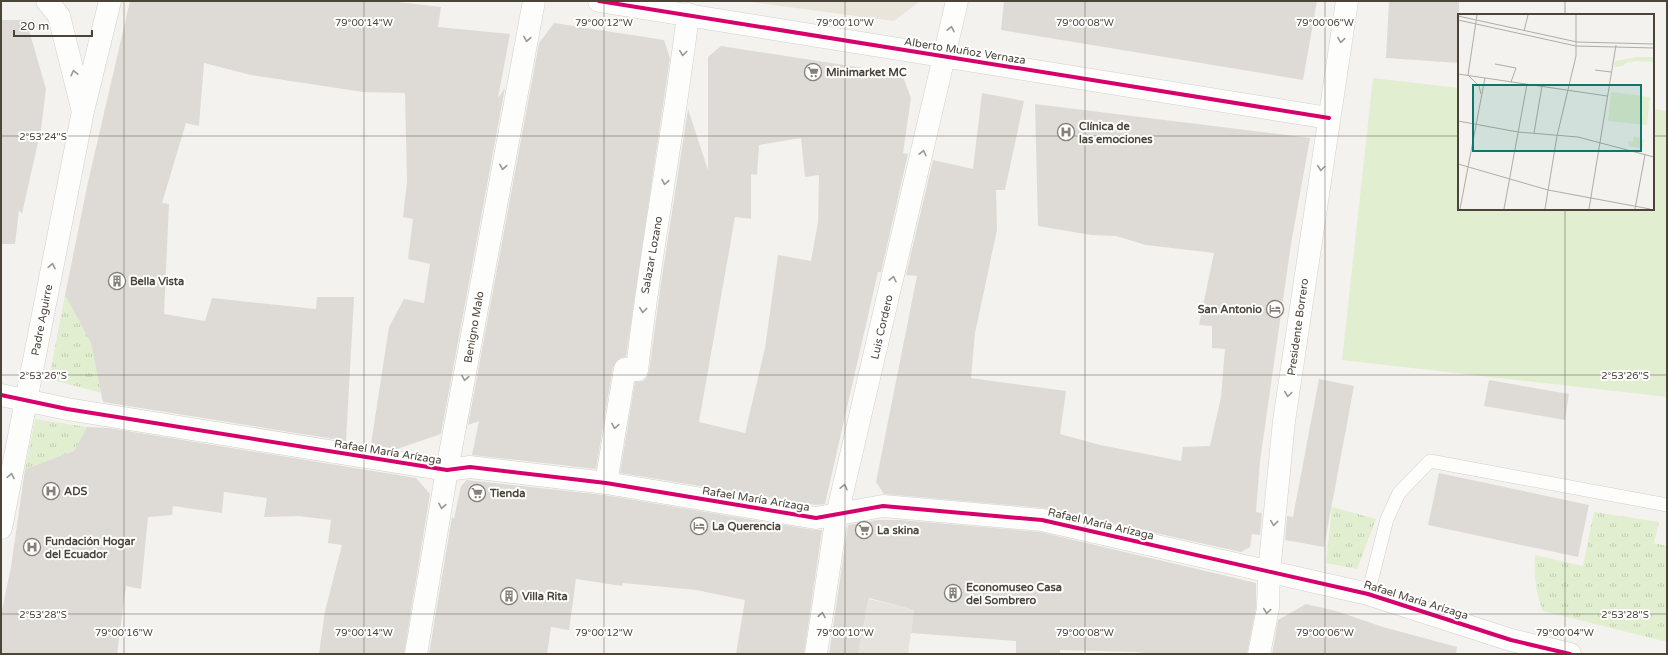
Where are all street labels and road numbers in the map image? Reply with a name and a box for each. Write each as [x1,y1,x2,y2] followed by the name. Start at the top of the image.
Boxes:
[903,35,1027,67] street label: Alberto Muñoz Vernaza
[639,215,665,295] street label: Salazar Lozano
[1285,277,1311,376] street label: Presidente Borrero
[29,283,55,357] street label: Padre Aguirre
[461,290,487,364] street label: Benigno Malo
[868,293,896,361] street label: Luis Cordero
[333,437,443,467] street label: Rafael María Arízaga
[701,484,811,514] street label: Rafael María Arízaga
[1047,505,1155,543] street label: Rafael María Arízaga
[1362,578,1470,622] street label: Rafael María Arízaga

